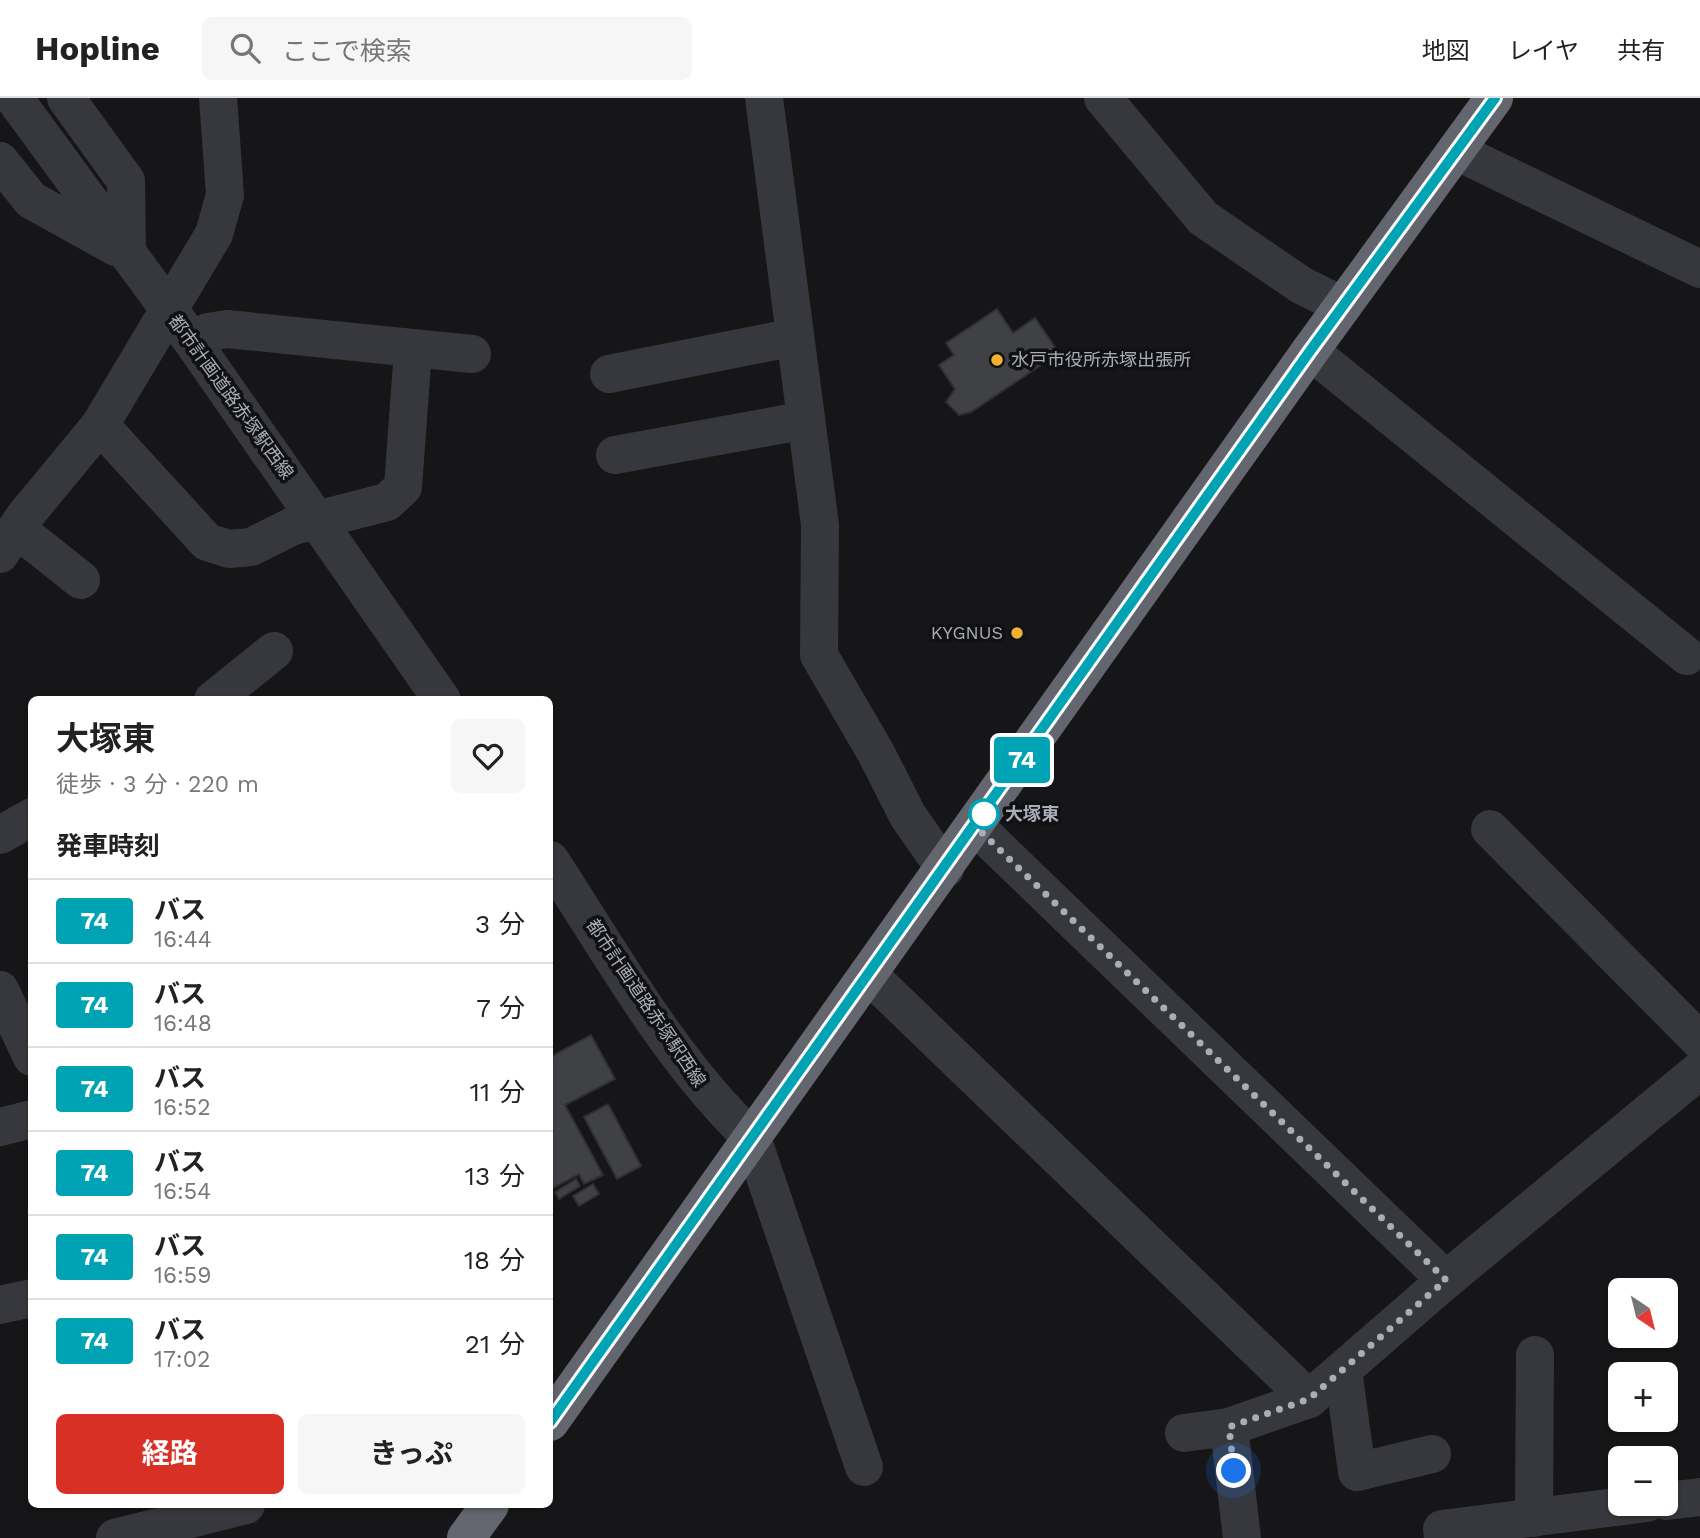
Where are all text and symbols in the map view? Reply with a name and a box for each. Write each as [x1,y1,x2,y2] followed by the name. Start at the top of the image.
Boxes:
[202,17,692,80] search box
[35,29,160,68] text: Hopline
[226,29,264,67] icon: search
[282,36,412,66] text: ここで検索
[1422,37,1470,65] text: 地図
[1508,37,1579,65] text: レイヤ
[1617,37,1665,65] text: 共有
[165,310,298,483] street label: 都市計画道路赤塚駅西線
[1011,349,1191,370] place label: 水戸市役所赤塚出張所
[989,352,1005,368] marker: 水戸市役所赤塚出張所
[931,622,1003,643] place label: KYGNUS
[1009,625,1025,641] marker: KYGNUS
[56,719,155,758] text: 大塚東
[451,719,525,793] button: heart
[990,737,1054,783] line badge: 74
[1008,746,1036,774] text: 74
[56,771,259,798] text: 徒歩 · 3 分 · 220 m
[969,799,999,829] marker: 大塚東
[1005,803,1059,824] place label: 大塚東
[56,831,160,861] text: 発車時刻
[154,895,206,925] text: バス
[80,907,109,935] text: 74
[475,909,525,939] text: 3 分
[582,915,710,1091] street label: 都市計画道路赤塚駅西線
[154,926,212,953] text: 16:44
[154,979,206,1009] text: バス
[80,991,109,1019] text: 74
[476,993,525,1023] text: 7 分
[154,1010,212,1037] text: 16:48
[154,1063,206,1093] text: バス
[80,1075,109,1103] text: 74
[470,1077,525,1107] text: 11 分
[154,1094,211,1121] text: 16:52
[154,1147,206,1177] text: バス
[80,1159,109,1187] text: 74
[465,1161,525,1191] text: 13 分
[154,1178,211,1205] text: 16:54
[154,1231,206,1261] text: バス
[80,1243,109,1271] text: 74
[464,1245,525,1275] text: 18 分
[154,1262,211,1289] text: 16:59
[1608,1278,1678,1348] north arrow
[1608,1278,1678,1516] map controls
[154,1315,206,1345] text: バス
[80,1327,109,1355] text: 74
[465,1329,525,1359] text: 21 分
[154,1346,210,1373] text: 17:02
[1608,1362,1678,1432] button: +
[56,1414,284,1494] button: 経路
[298,1414,525,1494] button: きっぷ
[1608,1446,1678,1516] button: −
[1216,1453,1251,1488] your location

